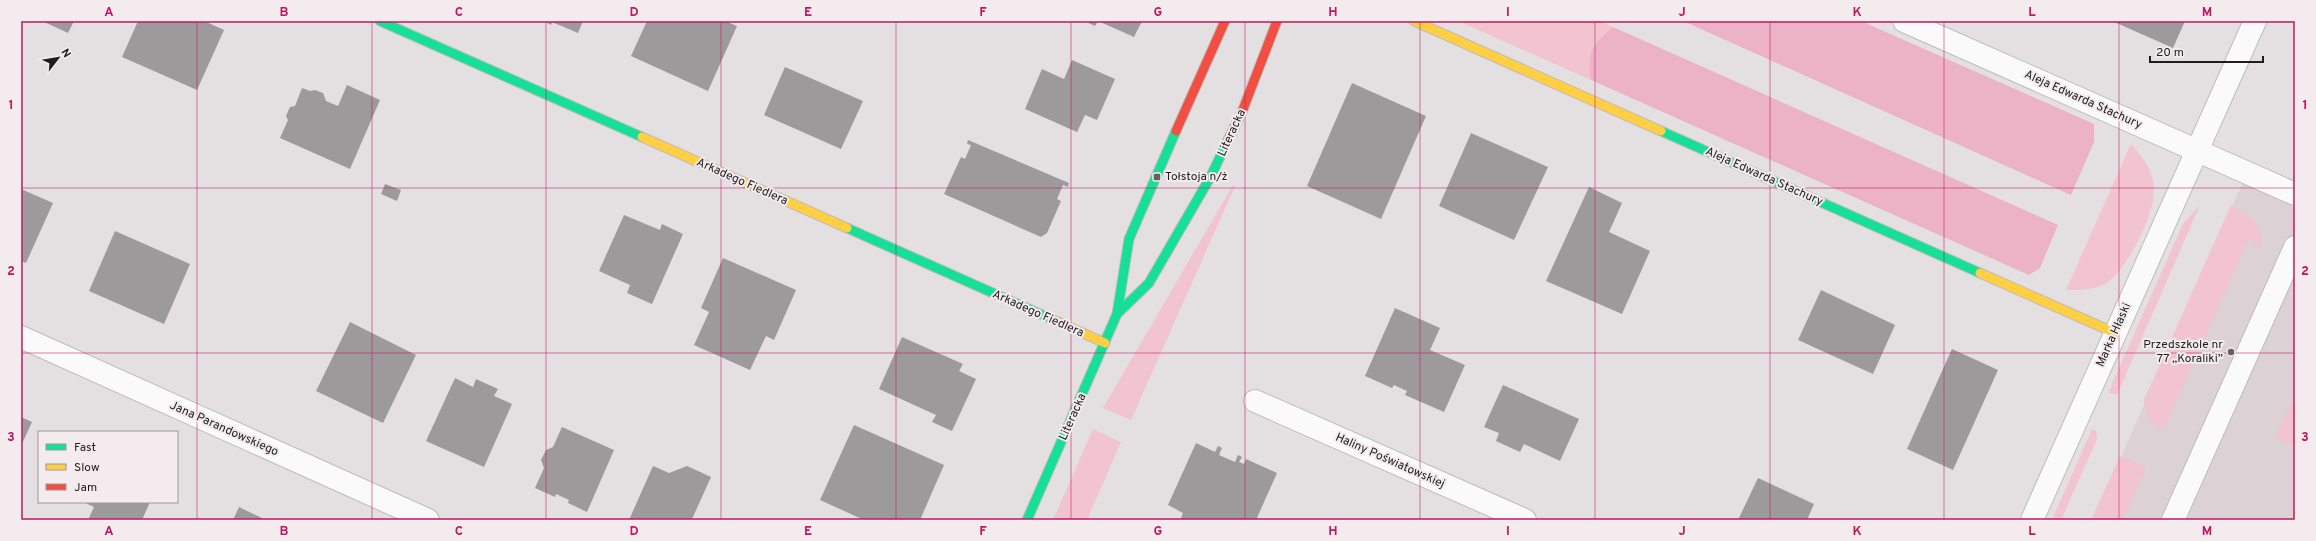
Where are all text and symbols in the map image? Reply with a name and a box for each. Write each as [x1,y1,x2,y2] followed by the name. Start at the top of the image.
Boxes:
[104,5,114,21] text: A
[280,5,289,21] text: B
[455,5,463,21] text: C
[629,5,639,21] text: D
[804,5,812,21] text: E
[979,5,987,21] text: F
[1154,5,1163,21] text: G
[1328,5,1338,21] text: H
[1506,5,1510,21] text: I
[1678,5,1686,21] text: J
[1852,5,1862,21] text: K
[2028,5,2036,21] text: L
[2202,5,2212,21] text: M
[38,38,78,78] north arrow
[2150,38,2263,64] scale bar
[2156,45,2184,61] text: 20 m
[58,46,74,60] text: N
[2022,67,2144,133] street label: Aleja Edwarda Stachury
[8,98,14,114] text: 1
[2302,98,2308,114] text: 1
[1214,107,1250,159] street label: Literacka
[1703,144,1825,210] street label: Aleja Edwarda Stachury
[694,155,790,209] street label: Arkadego Fiedlera
[1165,169,1228,185] place label: Tołstoja n/ż
[1152,172,1162,182] marker: Tołstoja n/ż
[7,264,15,280] text: 2
[2301,264,2309,280] text: 2
[990,287,1086,341] street label: Arkadego Fiedlera
[2093,300,2135,370] street label: Marka Hłaski
[2143,337,2223,367] place label: Przedszkole nr 77 „Koraliki”
[2226,347,2236,357] marker: Przedszkole nr 77 „Koraliki”
[1056,391,1090,443] street label: Literacka
[167,398,281,460] street label: Jana Parandowskiego
[7,430,15,446] text: 3
[1333,430,1447,492] street label: Haliny Poświatowskiej
[2301,430,2309,446] text: 3
[38,431,178,503] legend
[74,440,96,456] text: Fast
[74,460,100,476] text: Slow
[74,480,97,496] text: Jam
[104,524,114,540] text: A
[280,524,289,540] text: B
[455,524,463,540] text: C
[629,524,639,540] text: D
[804,524,812,540] text: E
[979,524,987,540] text: F
[1154,524,1163,540] text: G
[1328,524,1338,540] text: H
[1506,524,1510,540] text: I
[1678,524,1686,540] text: J
[1852,524,1862,540] text: K
[2028,524,2036,540] text: L
[2202,524,2212,540] text: M

